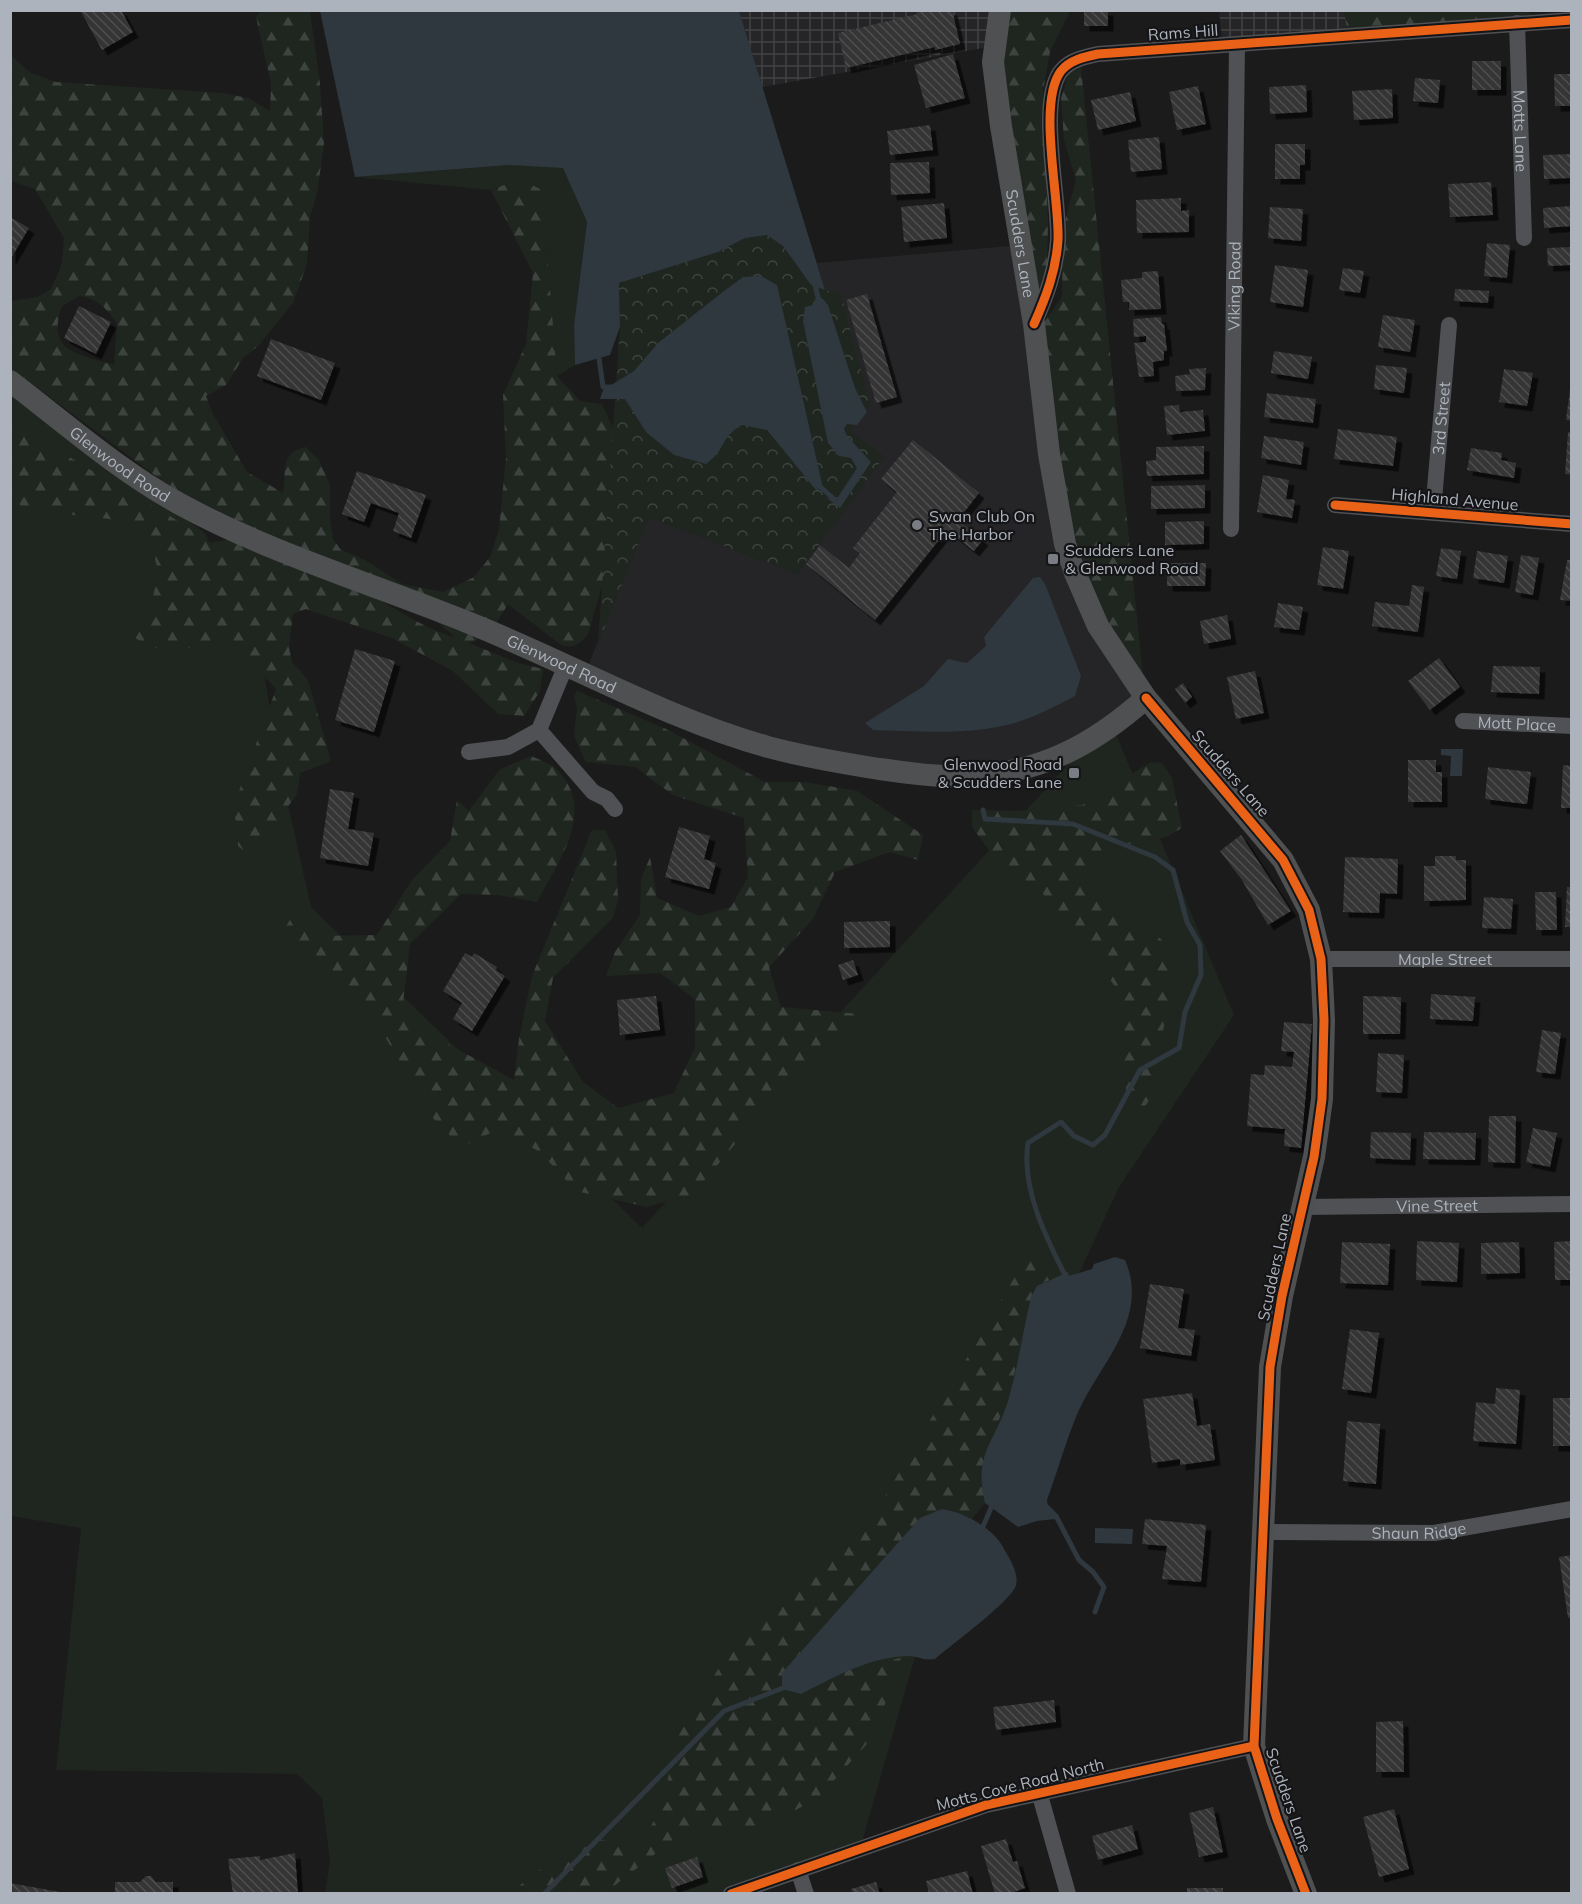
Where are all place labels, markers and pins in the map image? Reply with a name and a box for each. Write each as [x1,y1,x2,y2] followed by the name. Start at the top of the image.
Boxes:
[929,506,1035,544] place label: Swan Club On The Harbor
[910,518,924,532] marker: Swan Club On The Harbor
[1065,540,1198,578] place label: Scudders Lane & Glenwood Road
[1046,552,1060,566] marker: Scudders Lane & Glenwood Road
[938,754,1062,792] place label: Glenwood Road & Scudders Lane
[1067,766,1081,780] marker: Glenwood Road & Scudders Lane

